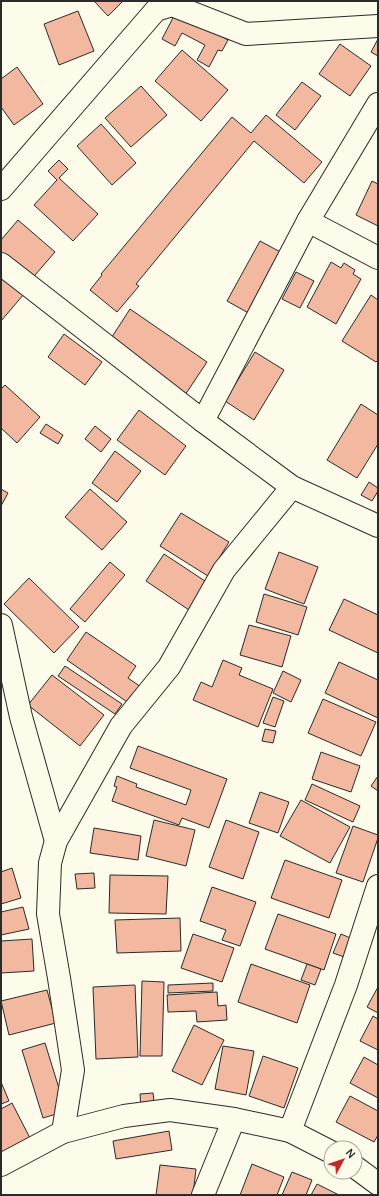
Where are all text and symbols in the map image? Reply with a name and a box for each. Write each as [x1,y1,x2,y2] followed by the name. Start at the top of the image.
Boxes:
[323,1140,363,1180] north arrow
[343,1145,359,1161] text: N

